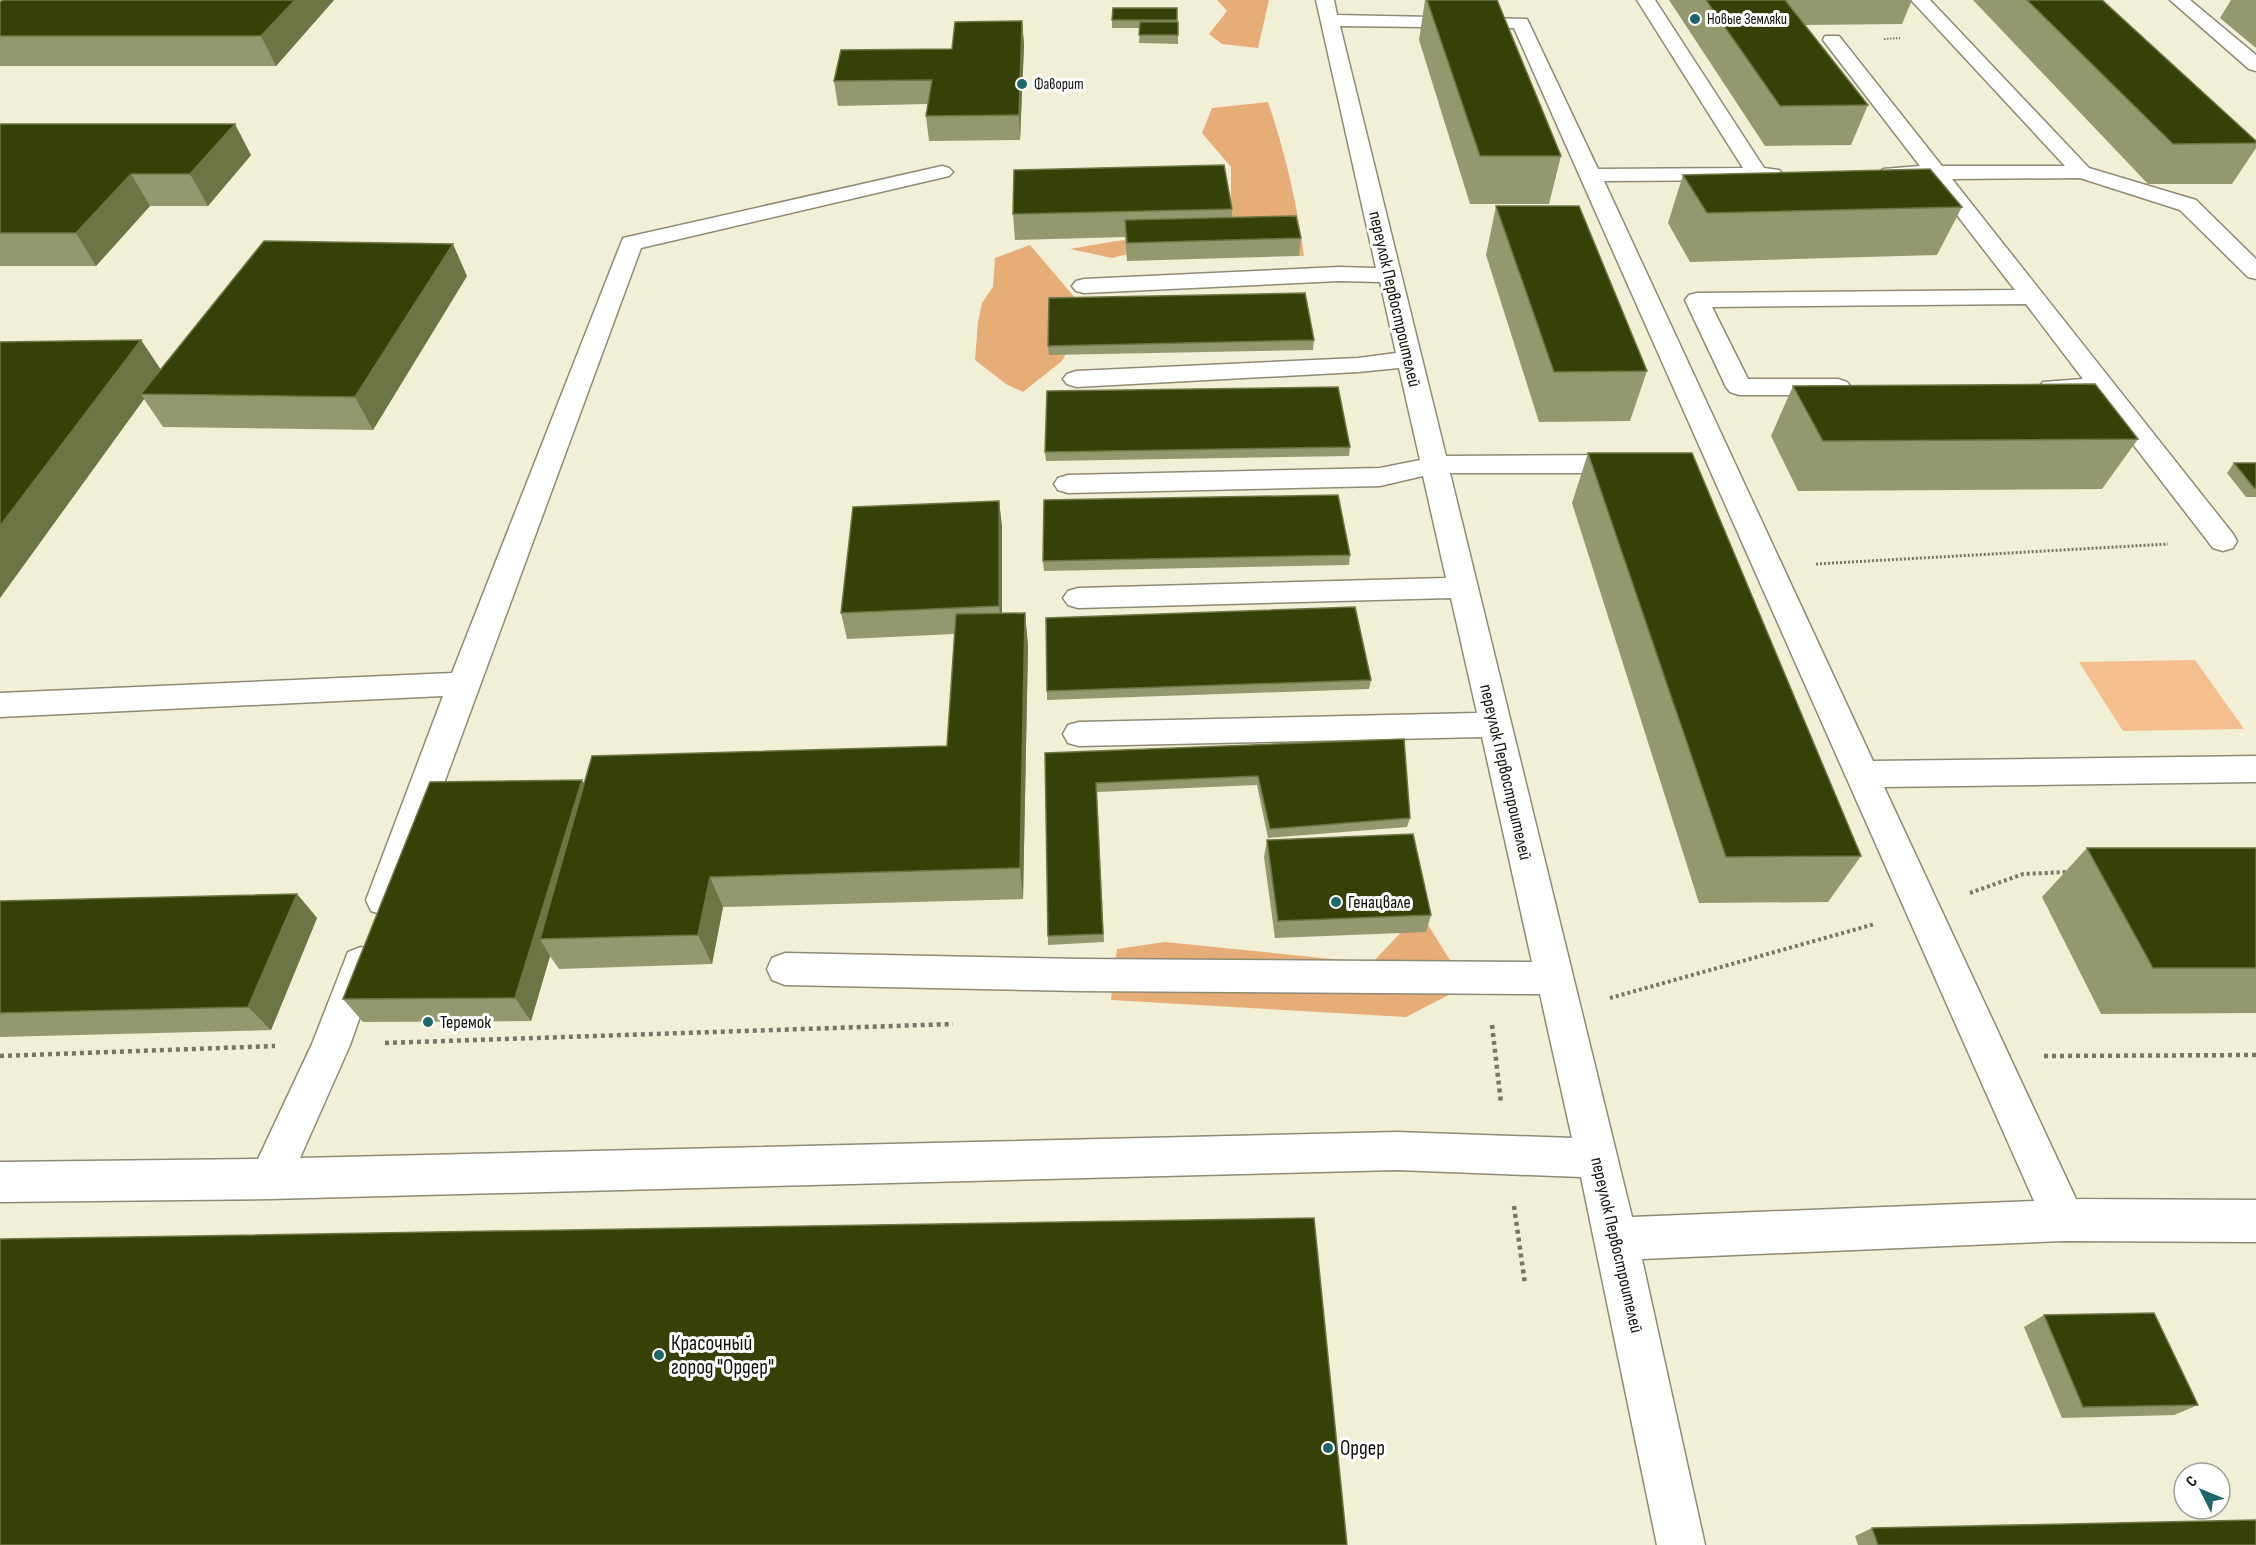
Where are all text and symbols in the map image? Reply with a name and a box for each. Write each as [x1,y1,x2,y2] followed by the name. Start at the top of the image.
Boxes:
[1707,10,1787,29] place label: Новые Земляки
[1688,12,1702,26] marker: Новые Земляки
[1034,75,1084,94] place label: Фаворит
[1015,77,1029,91] marker: Фаворит
[1364,209,1425,389] street label: переулок Первостроителей
[1475,682,1536,862] street label: переулок Первостроителей
[1348,892,1411,913] place label: Генацвале
[1329,895,1343,909] marker: Генацвале
[440,1012,491,1033] place label: Теремок
[421,1015,435,1029] marker: Теремок
[1586,1155,1647,1335] street label: переулок Первостроителей
[671,1331,774,1380] place label: Красочный город "Ордер"
[652,1348,666,1362] marker: Красочный город "Ордер"
[1340,1436,1385,1461] place label: Ордер
[1321,1441,1335,1455] marker: Ордер
[2172,1461,2232,1521] north arrow
[2182,1472,2202,1491] text: С

